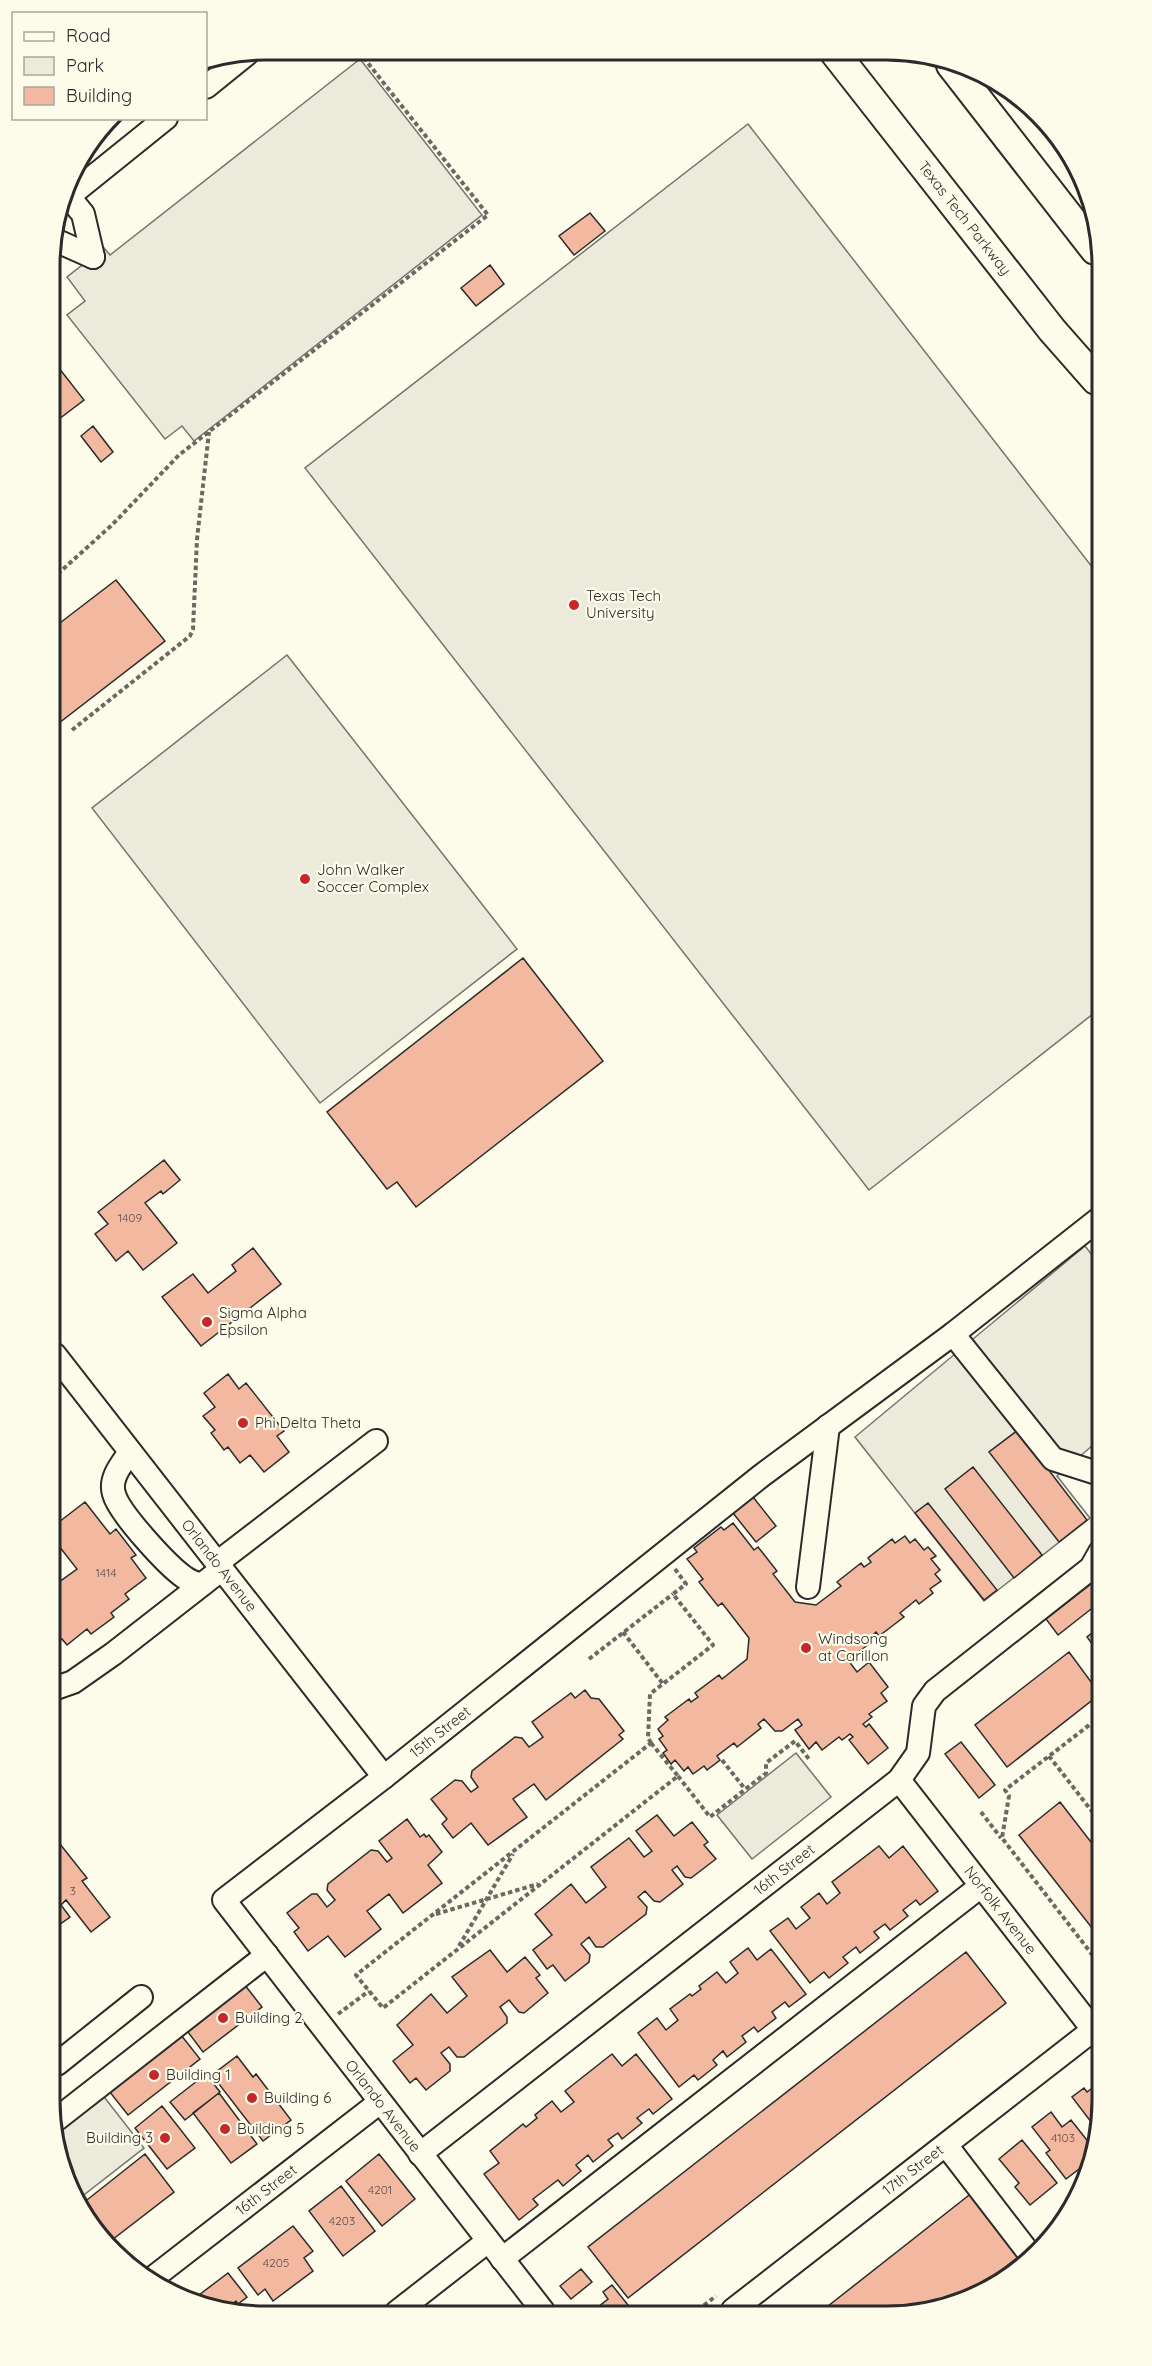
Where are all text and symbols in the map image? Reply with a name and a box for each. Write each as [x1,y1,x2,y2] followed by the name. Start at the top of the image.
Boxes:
[12,12,207,120] legend
[66,24,111,47] text: Road
[66,54,104,77] text: Park
[66,84,132,107] text: Building
[914,157,1016,279] street label: Texas Tech Parkway
[586,586,661,622] place label: Texas Tech University
[567,598,581,612] marker: Texas Tech University
[317,860,429,896] place label: John Walker Soccer Complex
[298,872,312,886] marker: John Walker Soccer Complex
[118,1210,143,1225] house number: 1409
[219,1303,307,1339] place label: Sigma Alpha Epsilon
[200,1315,214,1329] marker: Sigma Alpha Epsilon
[255,1413,361,1432] place label: Phi Delta Theta
[236,1416,250,1430] marker: Phi Delta Theta
[178,1515,262,1615] street label: Orlando Avenue
[95,1565,117,1580] house number: 1414
[818,1629,889,1665] place label: Windsong at Carillon
[799,1641,813,1655] marker: Windsong at Carillon
[406,1702,474,1762] street label: 15th Street
[749,1840,818,1899] street label: 16th Street
[960,1862,1041,1958] street label: Norfolk Avenue
[70,1883,76,1898] house number: 3
[235,2008,303,2027] place label: Building 2
[216,2011,230,2025] marker: Building 2
[341,2056,425,2156] street label: Orlando Avenue
[166,2065,231,2084] place label: Building 1
[147,2068,161,2082] marker: Building 1
[264,2088,331,2107] place label: Building 6
[245,2091,259,2105] marker: Building 6
[237,2119,304,2138] place label: Building 5
[218,2122,232,2136] marker: Building 5
[86,2128,153,2147] place label: Building 3
[1051,2130,1075,2145] house number: 4103
[158,2131,172,2145] marker: Building 3
[878,2140,947,2199] street label: 17th Street
[232,2160,300,2219] street label: 16th Street
[368,2182,392,2197] house number: 4201
[329,2213,355,2228] house number: 4203
[263,2255,289,2270] house number: 4205

